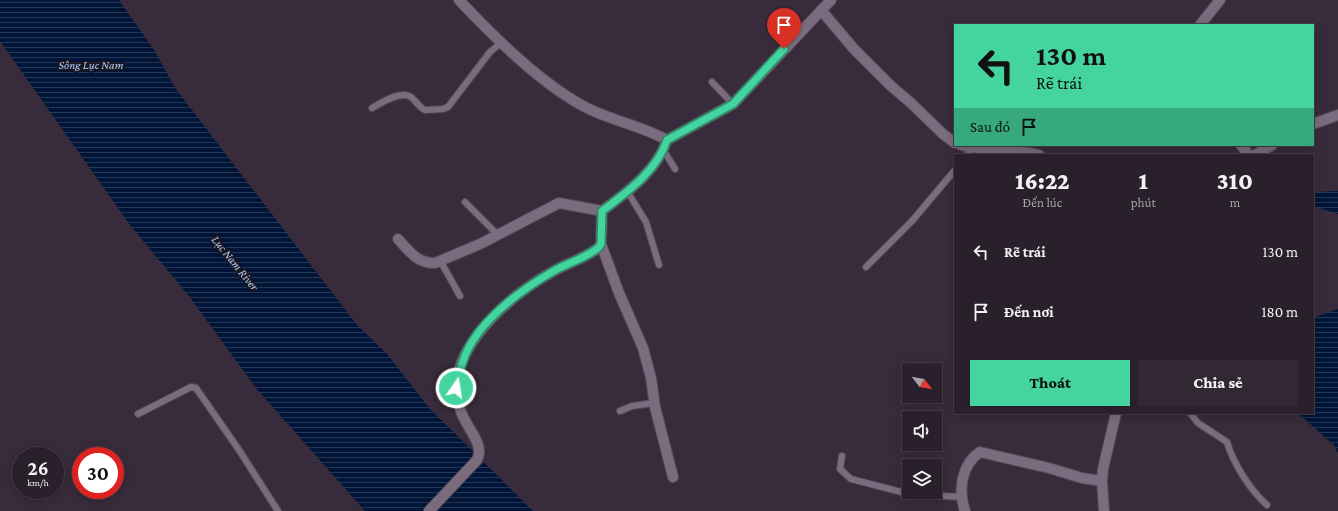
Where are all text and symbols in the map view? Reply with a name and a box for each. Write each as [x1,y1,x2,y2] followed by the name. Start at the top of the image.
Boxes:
[767,8,801,49] pin
[773,14,795,36] icon: arrive
[970,40,1022,92] icon: left
[1036,40,1106,71] text: 130 m
[58,58,124,72] water label: Sông Lục Nam
[1036,73,1082,93] text: Rẽ trái
[1018,116,1040,138] icon: arrive
[970,119,1010,135] text: Sau đó
[1015,167,1070,194] text: 16:22
[1139,167,1148,194] text: 1
[1217,167,1253,194] text: 310
[1023,195,1062,210] text: Đến lúc
[1131,195,1156,210] text: phút
[1230,195,1240,210] text: m
[209,233,262,294] water label: Lục Nam River
[970,241,992,263] icon: left
[1004,244,1046,260] text: Rẽ trái
[1263,244,1298,260] text: 130 m
[970,301,992,323] icon: arrive
[1004,304,1054,320] text: Đến nơi
[1262,304,1298,320] text: 180 m
[970,360,1130,406] button: Thoát
[1138,360,1298,406] button: Chia sẻ
[902,363,942,403] north arrow
[902,363,942,499] map controls
[435,367,477,409] position arrow
[902,411,942,451] button: sound
[72,447,124,499] speed limit sign: 30
[27,457,49,479] text: 26
[902,459,942,499] button: layers
[27,477,49,488] text: km/h

